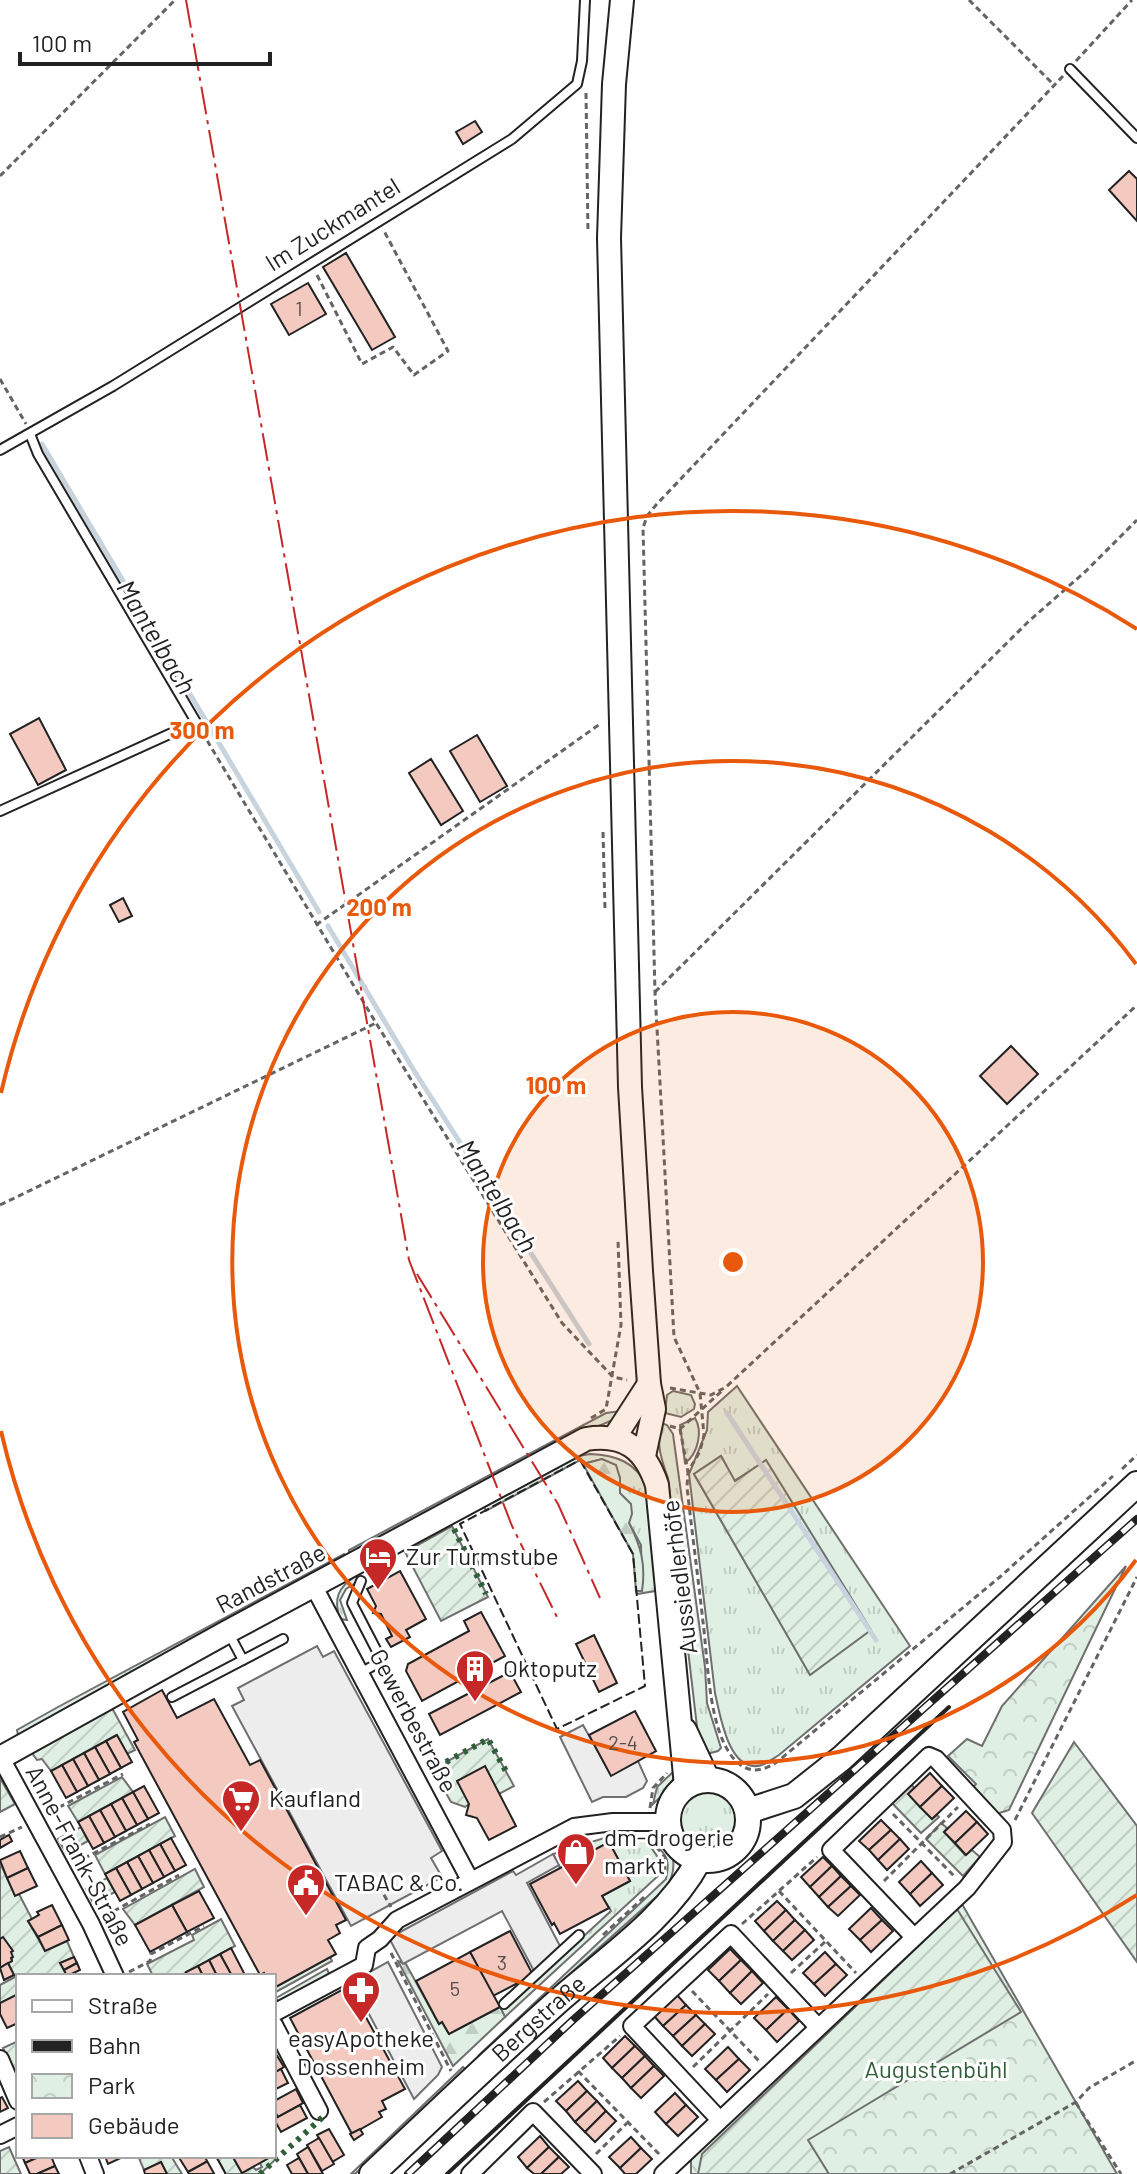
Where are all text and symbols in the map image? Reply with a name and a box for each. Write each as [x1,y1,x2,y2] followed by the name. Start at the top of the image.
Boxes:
[20,16,270,66] scale bar
[32,28,92,57] text: 100 m
[260,171,405,277] street label: Im Zuckmantel
[296,296,303,320] house number: 1
[111,574,203,699] water label: Mantelbach
[169,715,235,744] text: 300 m
[346,892,412,921] text: 200 m
[526,1070,586,1099] text: 100 m
[451,1133,545,1258] water label: Mantelbach
[719,1248,747,1276] centre of rings
[655,1499,702,1656] street label: Aussiedlerhöfe
[357,1536,399,1591] hotel icon: Zur Turmstube
[210,1537,330,1619] street label: Randstraße
[406,1541,559,1570] place label: Zur Turmstube
[364,1644,464,1797] street label: Gewerbestraße
[454,1648,496,1703] building icon: Oktoputz
[503,1653,597,1682] place label: Oktoputz
[608,1730,638,1754] house number: 2-4
[20,1760,140,1951] street label: Anne-Frank-Straße
[220,1778,262,1833] supermarket icon: Kaufland
[269,1783,361,1812] place label: Kaufland
[604,1822,734,1879] place label: dm-drogerie markt
[555,1831,597,1886] shop icon: dm-drogerie markt
[285,1862,327,1917] public building icon: TABAC & Co.
[334,1867,464,1896] place label: TABAC & Co.
[497,1950,507,1974] house number: 3
[485,1968,591,2067] street label: Bergstraße
[340,1969,382,2024] pharmacy icon: easyApotheke Dossenheim
[16,1974,276,2158] legend
[450,1976,460,2000] house number: 5
[88,1990,158,2019] text: Straße
[288,2023,434,2080] place label: easyApotheke Dossenheim
[88,2030,141,2059] text: Bahn
[864,2054,1008,2083] park label: Augustenbühl
[88,2070,135,2099] text: Park
[88,2110,180,2139] text: Gebäude

